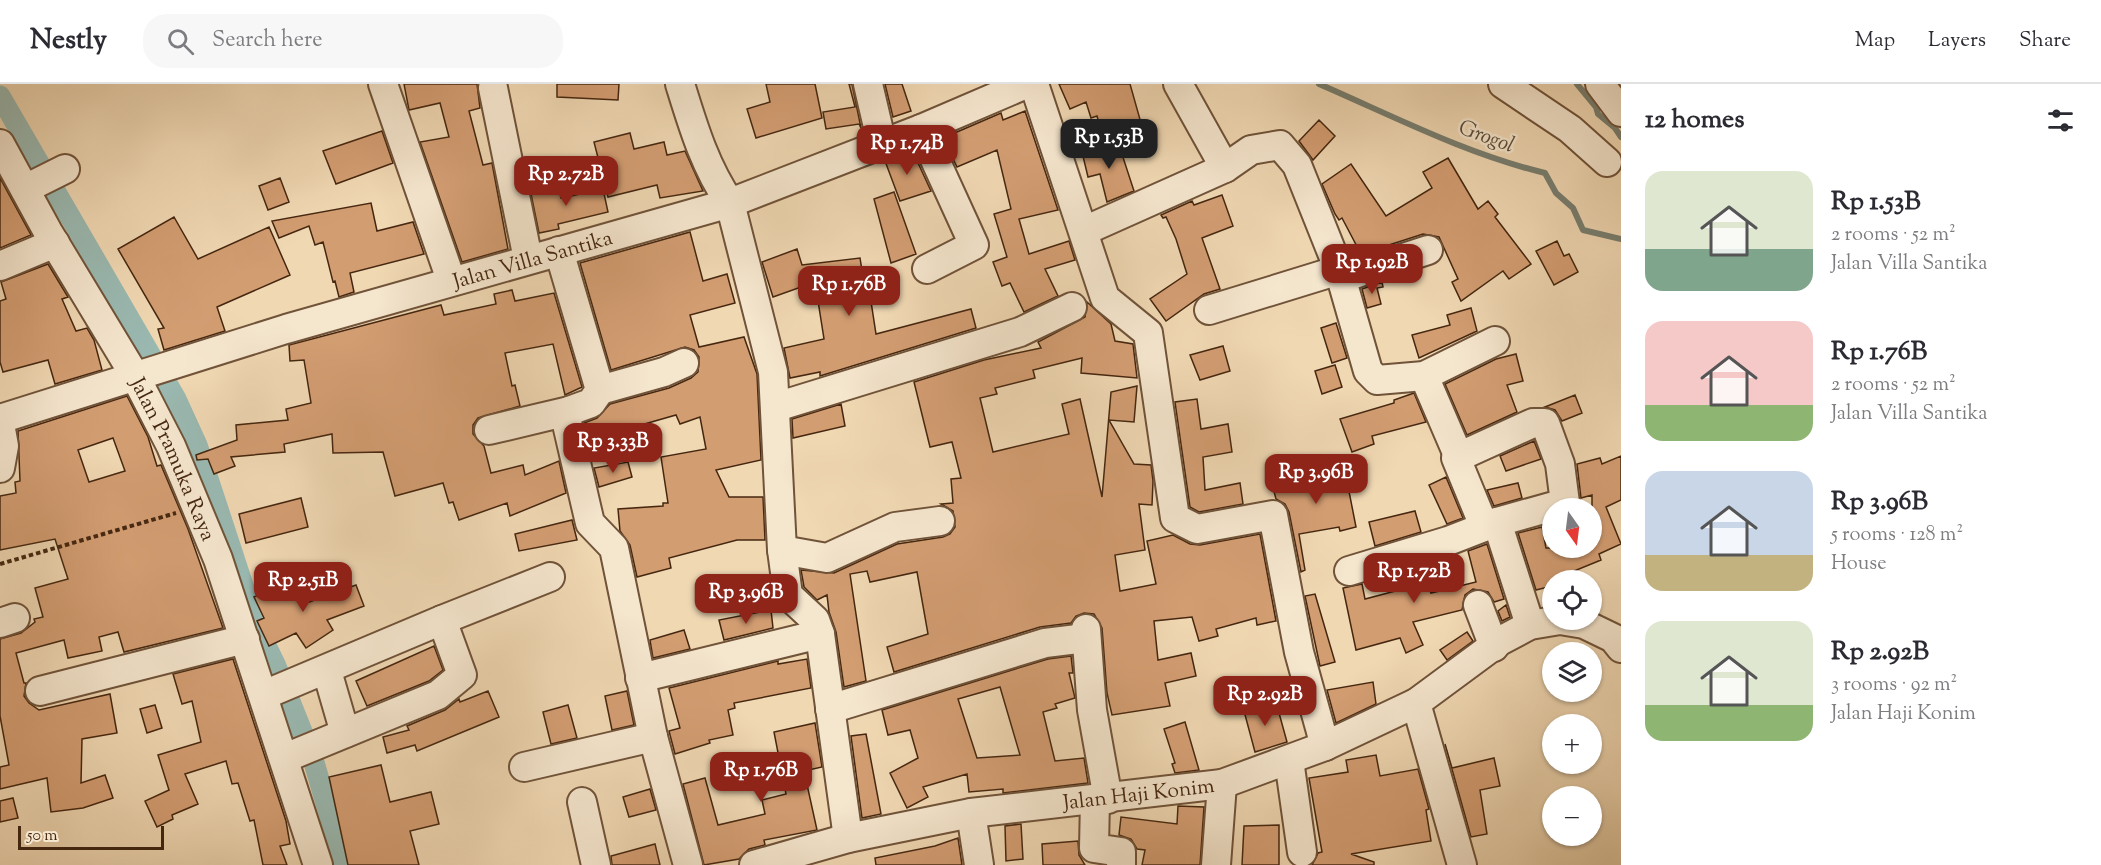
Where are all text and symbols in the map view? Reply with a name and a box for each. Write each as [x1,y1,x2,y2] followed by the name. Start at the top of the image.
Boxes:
[143,14,563,68] search box
[30,21,107,61] text: Nestly
[164,25,197,58] icon: search
[212,25,322,57] text: Search here
[1855,26,1895,56] text: Map
[1928,26,1986,56] text: Layers
[2019,26,2071,56] text: Share
[1645,102,1744,139] text: 12 homes
[2044,104,2077,137] icon: filters
[1454,113,1519,163] water label: Grogol
[1047,119,1171,170] pin: Rp 1.53B
[1075,124,1143,153] text: Rp 1.53B
[845,125,969,176] pin: Rp 1.74B
[871,130,943,159] text: Rp 1.74B
[504,156,628,207] pin: Rp 2.72B
[528,161,604,190] text: Rp 2.72B
[1831,184,1921,221] text: Rp 1.53B
[1693,195,1765,267] icon: home
[1831,221,1956,250] text: 2 rooms · 52 m²
[449,224,617,298] street label: Jalan Villa Santika
[1310,244,1434,295] pin: Rp 1.92B
[1336,249,1408,278] text: Rp 1.92B
[1831,250,1988,279] text: Jalan Villa Santika
[787,266,911,317] pin: Rp 1.76B
[812,271,886,300] text: Rp 1.76B
[1831,334,1927,371] text: Rp 1.76B
[1693,345,1765,417] icon: home
[1831,371,1956,400] text: 2 rooms · 52 m²
[121,372,222,546] street label: Jalan Pramuka Raya
[1831,400,1988,429] text: Jalan Villa Santika
[551,423,675,474] pin: Rp 3.33B
[577,428,649,457] text: Rp 3.33B
[1254,454,1378,505] pin: Rp 3.96B
[1279,459,1353,488] text: Rp 3.96B
[1831,484,1928,521] text: Rp 3.96B
[1693,495,1765,567] icon: home
[1542,498,1602,558] north arrow
[1542,498,1602,846] map controls
[1831,521,1963,550] text: 5 rooms · 128 m²
[1831,550,1886,579] text: House
[1352,553,1476,604] pin: Rp 1.72B
[1377,558,1451,587] text: Rp 1.72B
[241,562,365,613] pin: Rp 2.51B
[268,567,338,596] text: Rp 2.51B
[1542,570,1602,630] button: locate
[684,574,808,625] pin: Rp 3.96B
[709,579,783,608] text: Rp 3.96B
[1831,634,1929,671] text: Rp 2.92B
[1542,642,1602,702] button: layers
[1693,645,1765,717] icon: home
[1831,671,1957,700] text: 3 rooms · 92 m²
[1203,676,1327,727] pin: Rp 2.92B
[1227,681,1303,710] text: Rp 2.92B
[1831,700,1976,729] text: Jalan Haji Konim
[1542,714,1602,774] button: +
[699,752,823,803] pin: Rp 1.76B
[724,757,798,786] text: Rp 1.76B
[1061,772,1216,819] street label: Jalan Haji Konim
[1542,786,1602,846] button: −
[18,823,164,850] scale bar
[27,825,58,848] text: 50 m

